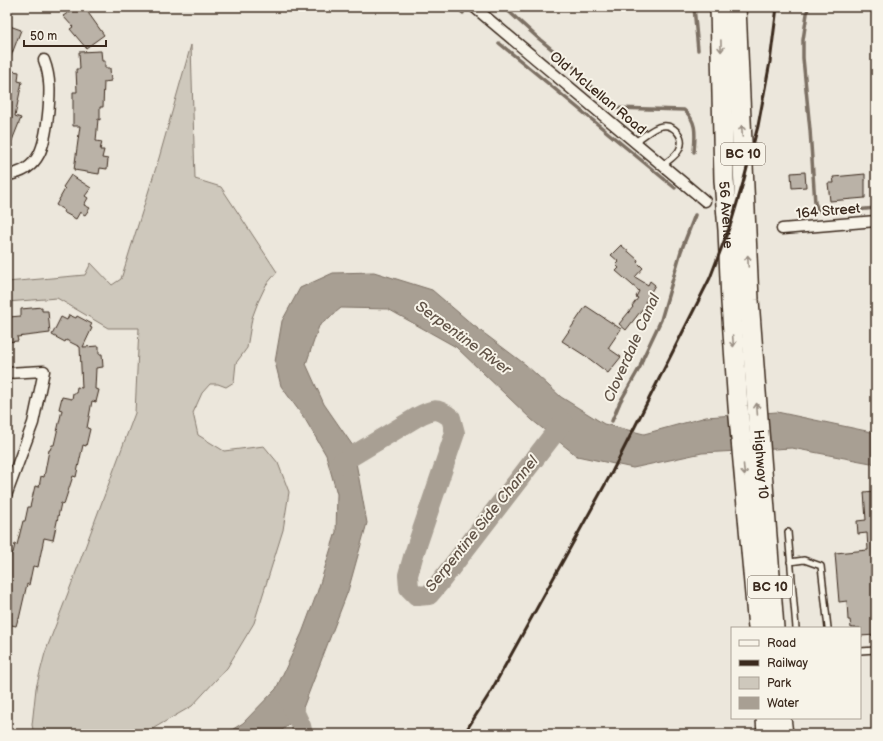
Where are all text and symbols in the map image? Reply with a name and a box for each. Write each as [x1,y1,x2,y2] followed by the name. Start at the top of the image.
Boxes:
[24,22,106,48] scale bar
[30,29,57,44] text: 50 m
[717,39,725,52] one-way arrow
[546,48,650,138] street label: Old McLellan Road
[738,125,746,138] one-way arrow
[721,143,765,165] road number: BC 10
[716,181,737,249] street label: 56 Avenue
[795,200,862,222] street label: 164 Street
[744,255,751,268] one-way arrow
[600,290,665,405] water label: Cloverdale Canal
[412,297,516,380] water label: Serpentine River
[730,334,737,347] one-way arrow
[754,403,761,416] one-way arrow
[750,429,773,499] street label: Highway 10
[421,452,543,596] water label: Serpentine Side Channel
[740,463,747,476] one-way arrow
[748,576,792,598] road number: BC 10
[731,627,861,719] legend
[767,636,796,651] text: Road
[767,656,809,671] text: Railway
[767,676,791,691] text: Park
[767,696,799,711] text: Water

